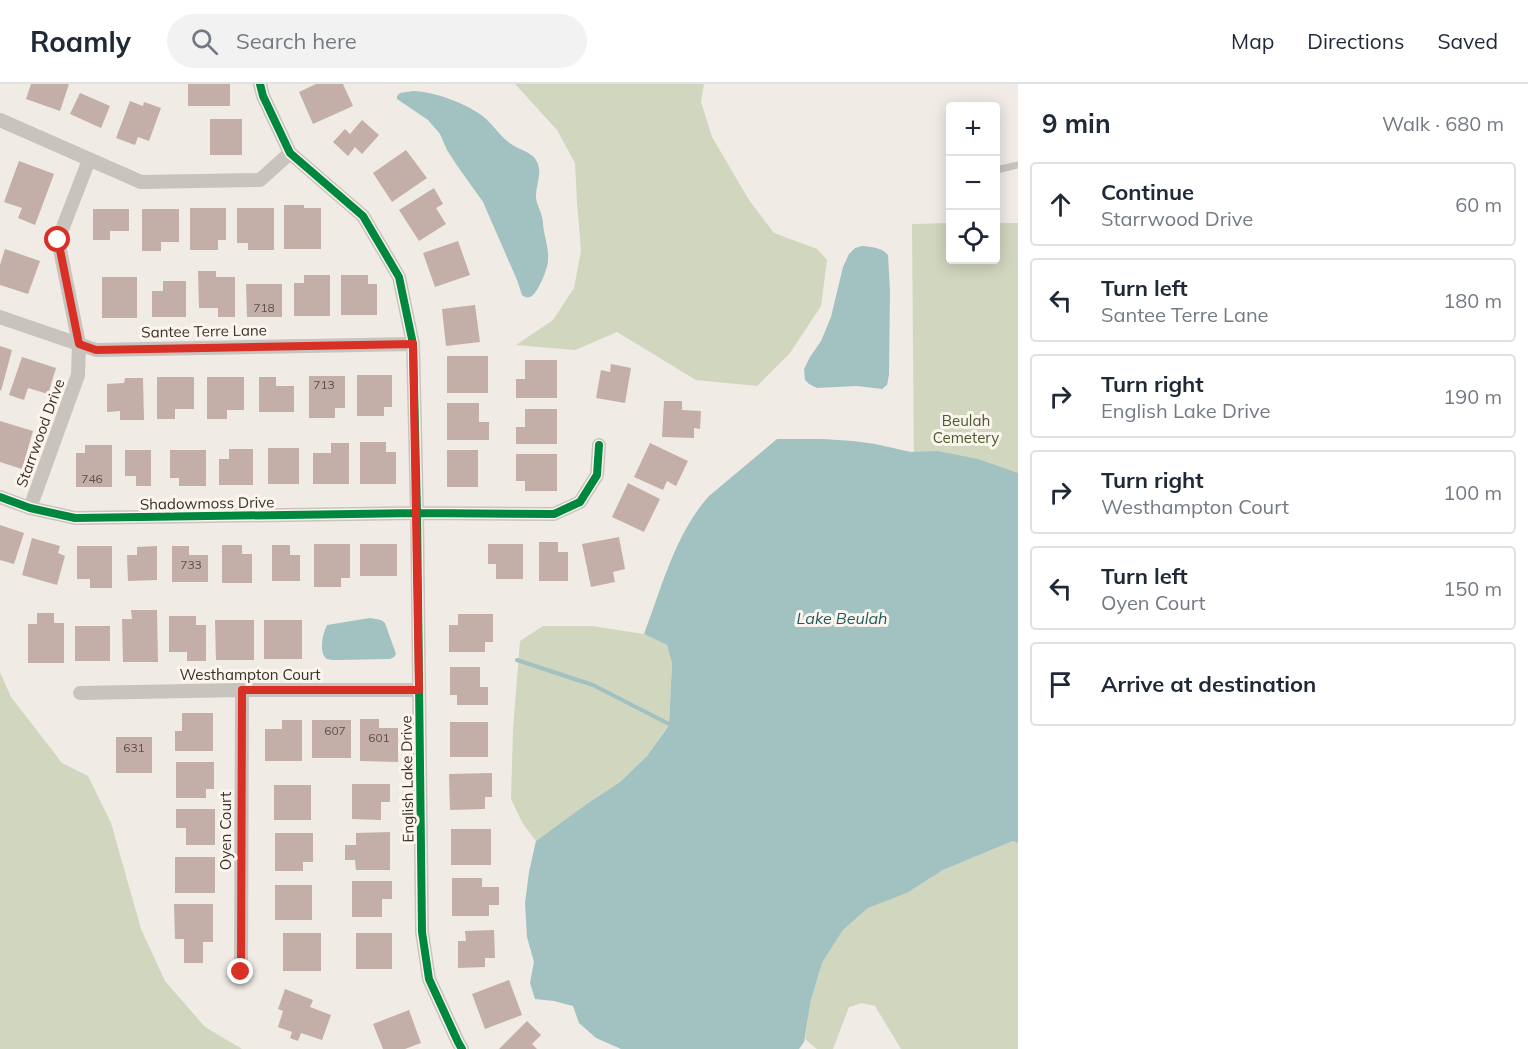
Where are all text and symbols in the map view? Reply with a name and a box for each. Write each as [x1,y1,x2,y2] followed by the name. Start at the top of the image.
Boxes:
[167,14,587,68] search box
[30,24,131,59] text: Roamly
[188,25,221,58] icon: search
[236,27,357,55] text: Search here
[1231,28,1274,54] text: Map
[1307,28,1404,54] text: Directions
[1437,28,1498,54] text: Saved
[946,102,1000,264] map controls
[946,102,1000,156] button: +
[1042,107,1111,140] text: 9 min
[1382,111,1504,136] text: Walk · 680 m
[946,156,1000,210] button: −
[1101,178,1194,206] text: Continue
[1044,188,1077,221] icon: ahead
[1455,192,1502,217] text: 60 m
[1101,206,1253,231] text: Starrwood Drive
[946,210,1000,264] button: locate
[44,226,70,252] route start
[1101,274,1188,302] text: Turn left
[1044,284,1077,317] icon: left
[1443,288,1502,313] text: 180 m
[253,300,275,315] house number: 718
[1101,302,1268,327] text: Santee Terre Lane
[141,320,267,342] street label: Santee Terre Lane
[1101,370,1204,398] text: Turn right
[12,376,68,490] street label: Starrwood Drive
[313,377,335,392] house number: 713
[1044,380,1077,413] icon: right
[1443,384,1502,409] text: 190 m
[1101,398,1270,423] text: English Lake Drive
[933,411,999,447] park label: Beulah Cemetery
[1101,466,1204,494] text: Turn right
[81,471,103,486] house number: 746
[1044,476,1077,509] icon: right
[1443,480,1502,505] text: 100 m
[140,492,274,514] street label: Shadowmoss Drive
[1101,494,1289,519] text: Westhampton Court
[180,557,202,572] house number: 733
[1101,562,1188,590] text: Turn left
[1044,572,1077,605] icon: left
[1443,576,1502,601] text: 150 m
[1101,590,1205,615] text: Oyen Court
[797,608,887,628] water label: Lake Beulah
[180,665,320,684] street label: Westhampton Court
[1044,668,1077,701] icon: arrive
[1101,670,1316,698] text: Arrive at destination
[396,715,418,843] street label: English Lake Drive
[324,723,346,738] house number: 607
[368,730,390,745] house number: 601
[123,740,145,755] house number: 631
[216,792,235,870] street label: Oyen Court
[227,958,253,984] route end

